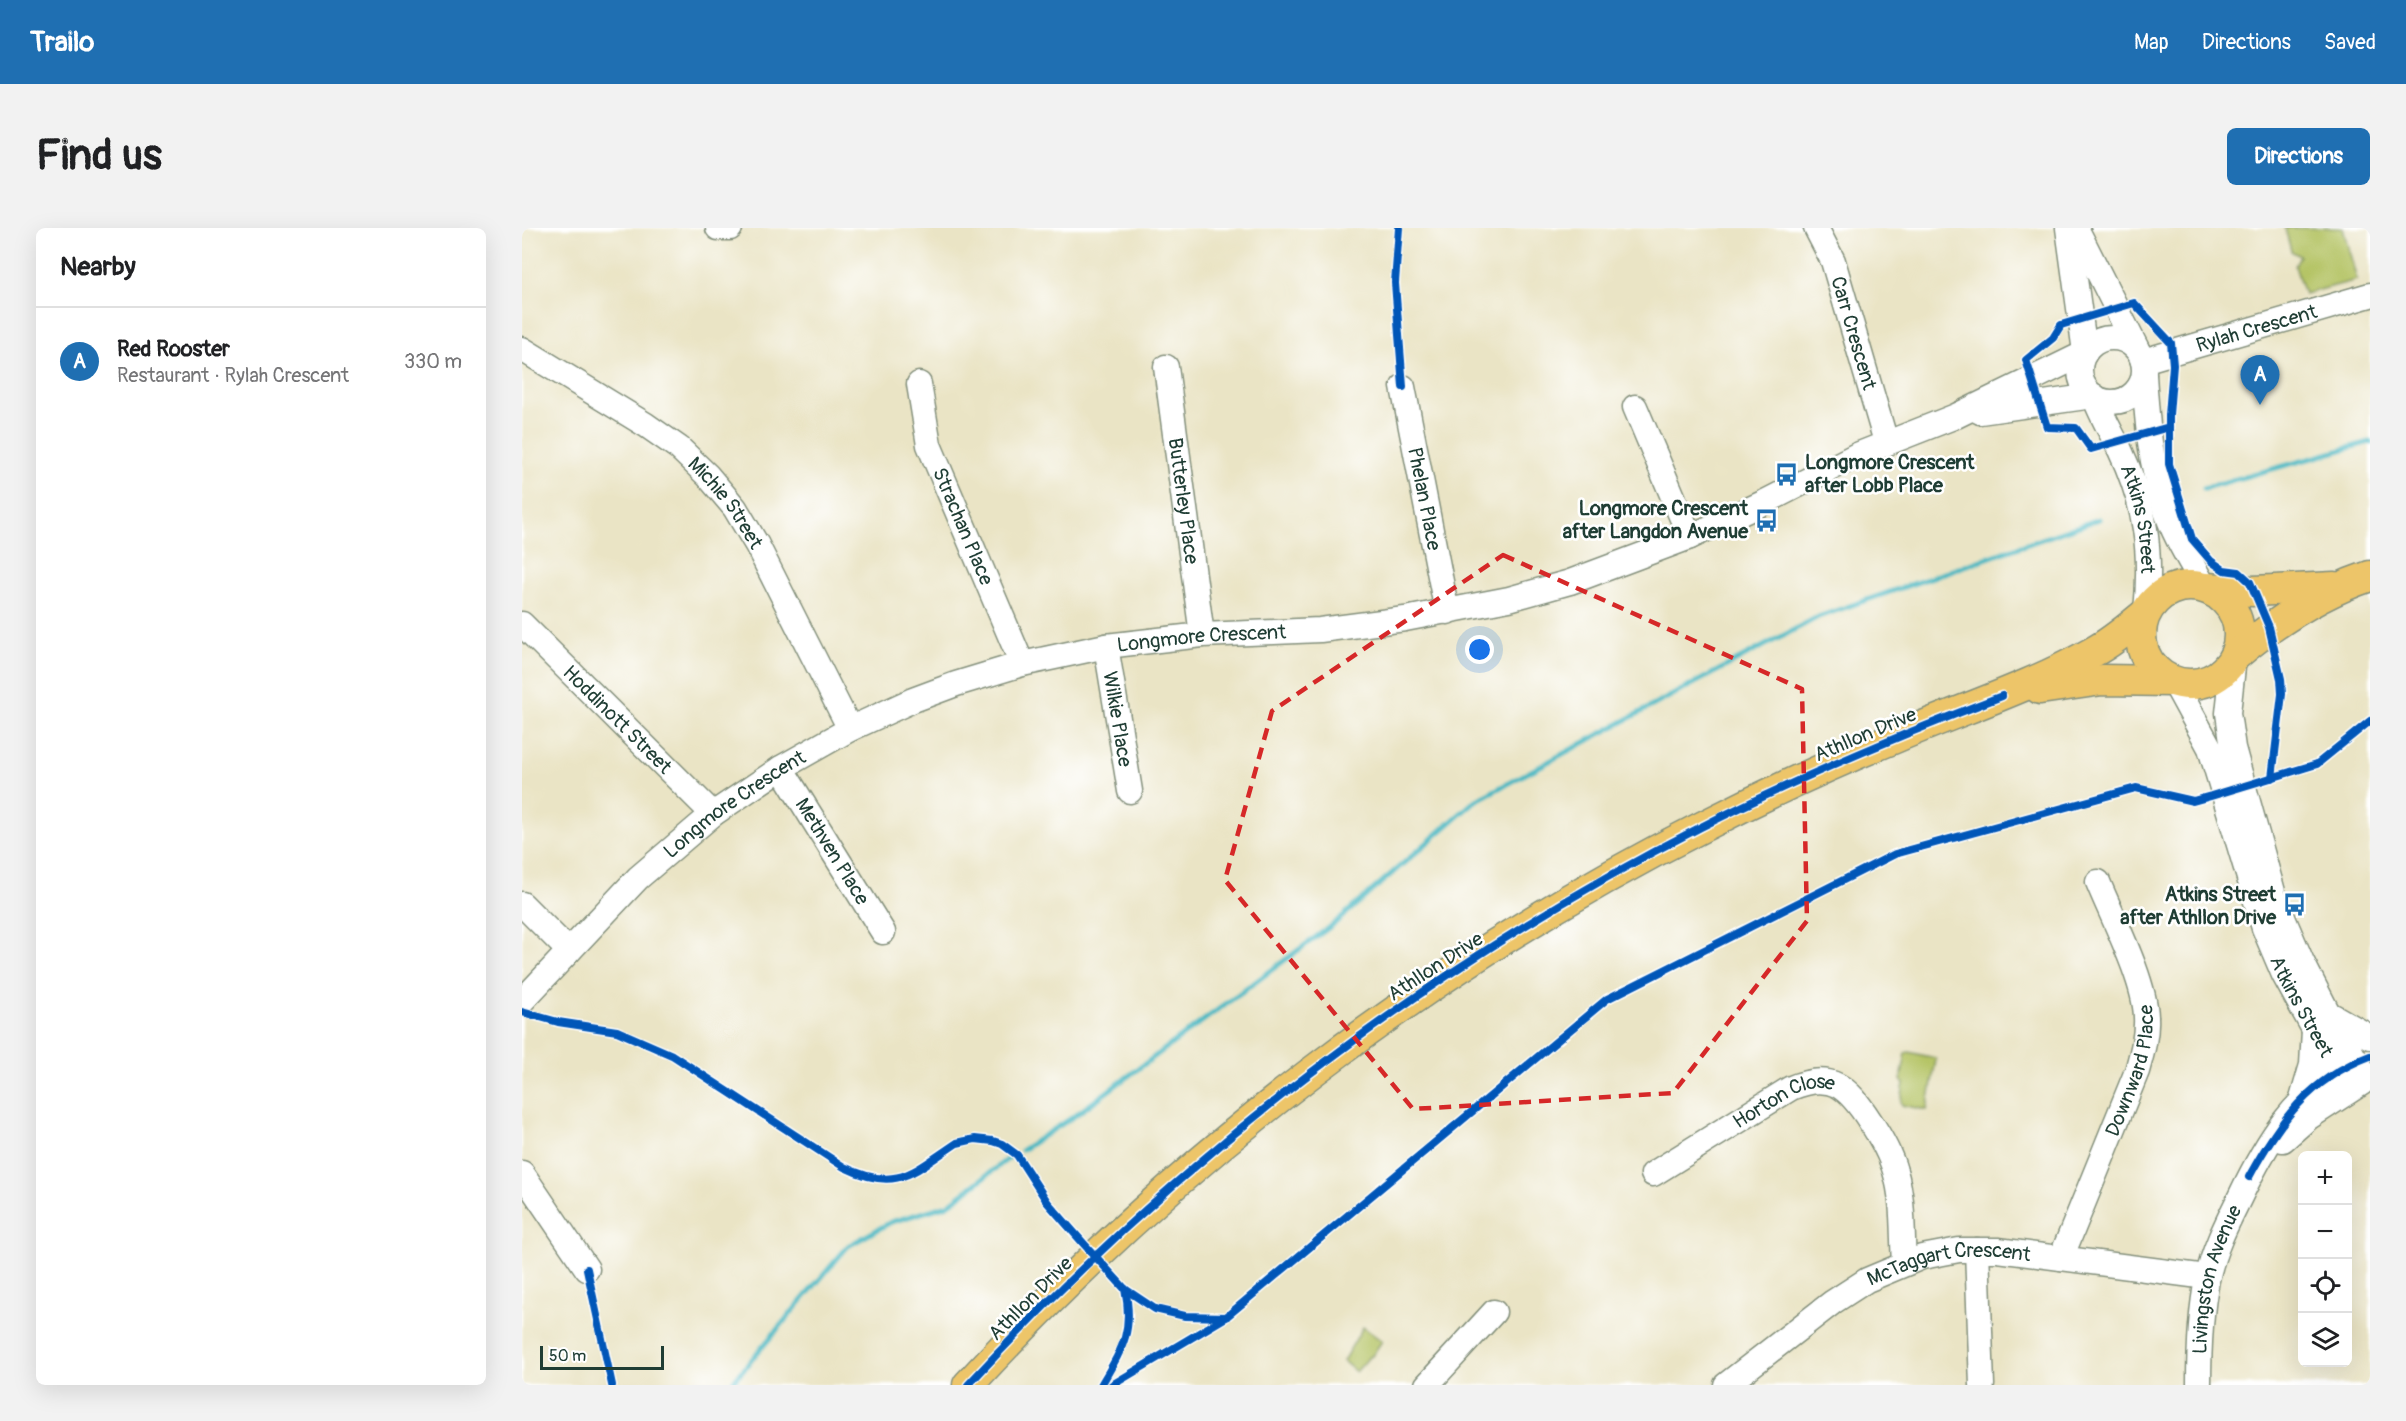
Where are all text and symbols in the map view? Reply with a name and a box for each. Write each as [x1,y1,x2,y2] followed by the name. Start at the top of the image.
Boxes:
[30,25,94,60] text: Trailo
[2134,29,2169,56] text: Map
[2202,29,2291,56] text: Directions
[2324,29,2376,56] text: Saved
[2227,128,2370,185] button: Directions
[36,130,162,182] text: Find us
[60,251,136,283] text: Nearby
[1825,273,1882,394] street label: Carr Crescent
[2193,299,2321,358] street label: Rylah Crescent
[117,335,230,363] text: Red Rooster
[73,349,86,374] text: A
[404,349,462,374] text: 330 m
[2240,356,2280,405] pin: A
[117,363,349,388] text: Restaurant · Rylah Crescent
[1163,436,1204,566] street label: Butterley Place
[1402,445,1447,553] street label: Phelan Place
[1805,450,1975,498] place label: Longmore Crescent after Lobb Place
[683,451,769,554] street label: Michie Street
[1774,461,1800,487] bus stop icon: Longmore Crescent after Lobb Place
[2115,461,2160,574] street label: Atkins Street
[927,464,999,589] street label: Strachan Place
[1563,496,1749,544] place label: Longmore Crescent after Langdon Avenue
[1753,507,1779,533] bus stop icon: Longmore Crescent after Langdon Avenue
[1116,619,1287,658] street label: Longmore Crescent
[1465,635,1494,664] your location
[558,660,678,780] street label: Hoddinott Street
[1097,669,1138,769] street label: Wilkie Place
[1810,702,1920,767] street label: Athllon Drive
[659,744,811,864] street label: Longmore Crescent
[790,793,875,910] street label: Methven Place
[2120,882,2277,930] place label: Atkins Street after Athllon Drive
[2281,892,2307,918] bus stop icon: Atkins Street after Athllon Drive
[1383,926,1488,1007] street label: Athllon Drive
[2264,952,2339,1062] street label: Atkins Street
[2100,1003,2159,1140] street label: Downward Place
[1728,1069,1838,1134] street label: Horton Close
[2298,1151,2352,1367] map controls
[2298,1151,2352,1205] button: +
[2187,1201,2247,1354] street label: Livingston Avenue
[2298,1205,2352,1259] button: −
[1863,1238,2033,1292] street label: McTaggart Crescent
[983,1251,1078,1346] street label: Athllon Drive
[2298,1259,2352,1313] button: locate
[2298,1313,2352,1367] button: layers
[540,1343,664,1370] scale bar
[549,1346,586,1366] text: 50 m

